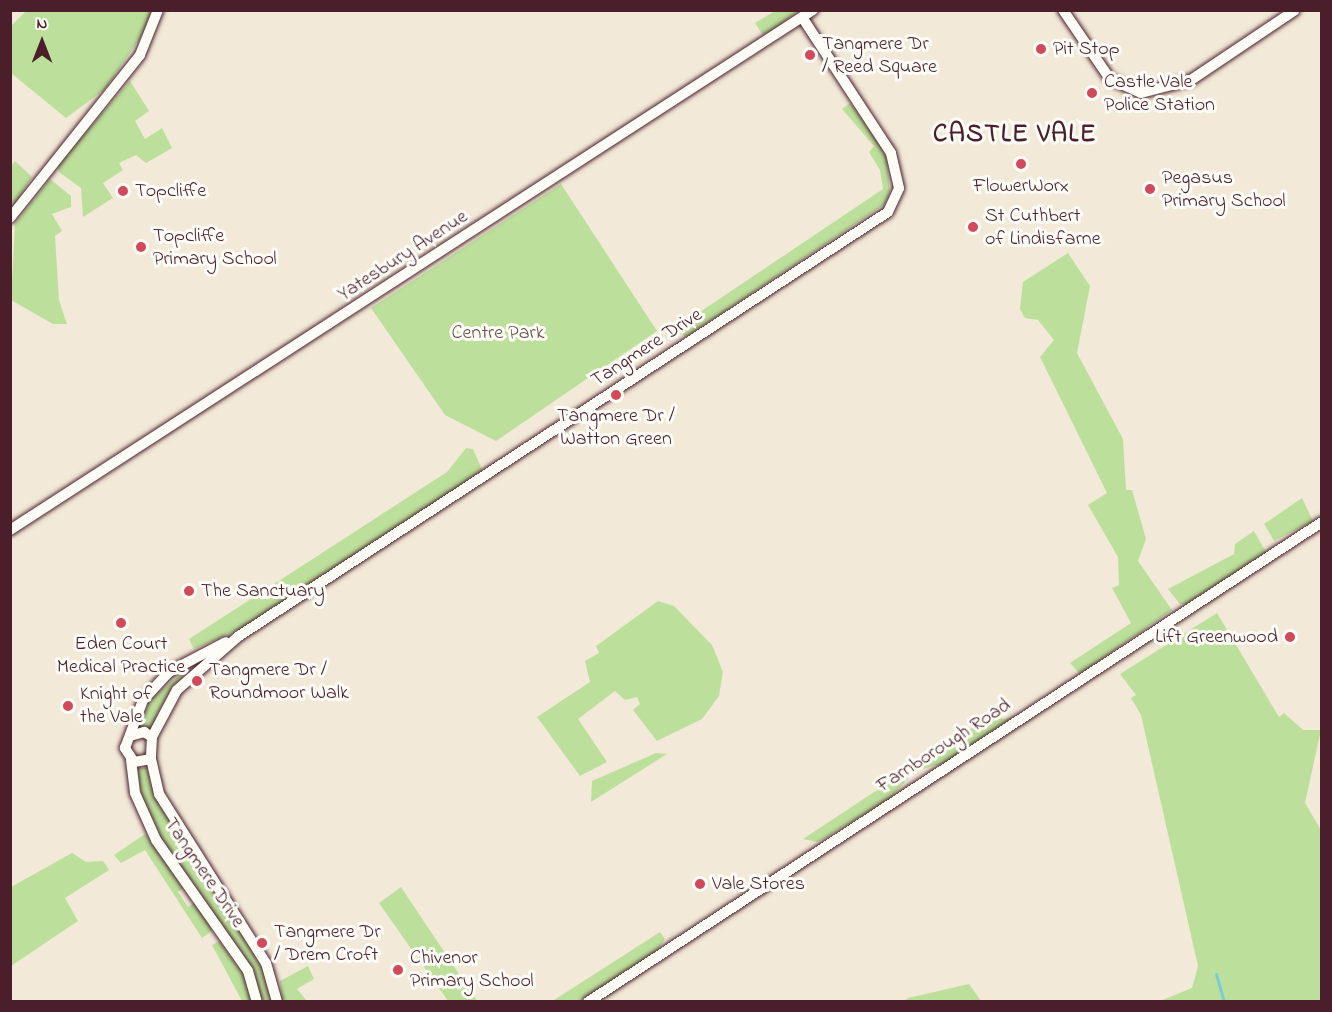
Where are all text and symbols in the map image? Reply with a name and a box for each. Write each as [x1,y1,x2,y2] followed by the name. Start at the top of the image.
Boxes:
[12,12,72,72] north arrow
[37,12,47,36] text: N
[822,32,937,79] place label: Tangmere Dr / Reed Square
[1053,37,1120,61] place label: Pit Stop
[1034,42,1048,56] marker: Pit Stop
[803,48,817,62] marker: Tangmere Dr / Reed Square
[1104,70,1215,117] place label: Castle Vale Police Station
[1085,86,1099,100] marker: Castle Vale Police Station
[933,120,1097,152] district label: CASTLE VALE
[1014,157,1028,171] marker: FlowerWorx
[1162,166,1286,213] place label: Pegasus Primary School
[973,174,1069,198] place label: FlowerWorx
[135,179,206,203] place label: Topcliffe
[1143,182,1157,196] marker: Pegasus Primary School
[116,184,130,198] marker: Topcliffe
[985,204,1101,251] place label: St Cuthbert of Lindisfarne
[334,205,472,307] street label: Yatesbury Avenue
[966,220,980,234] marker: St Cuthbert of Lindisfarne
[153,224,277,271] place label: Topcliffe Primary School
[134,240,148,254] marker: Topcliffe Primary School
[587,303,707,393] street label: Tangmere Drive
[452,321,544,345] park label: Centre Park
[609,388,623,402] marker: Tangmere Dr / Watton Green
[557,404,675,451] place label: Tangmere Dr / Watton Green
[201,579,325,603] place label: The Sanctuary
[182,584,196,598] marker: The Sanctuary
[114,616,128,630] marker: Eden Court Medical Practice
[1155,625,1278,649] place label: Lift Greenwood
[1283,630,1297,644] marker: Lift Greenwood
[57,632,185,679] place label: Eden Court Medical Practice
[209,658,349,705] place label: Tangmere Dr / Roundmoor Walk
[190,674,204,688] marker: Tangmere Dr / Roundmoor Walk
[80,682,152,729] place label: Knight of the Vale
[872,694,1016,798] street label: Farnborough Road
[61,699,75,713] marker: Knight of the Vale
[158,813,250,933] street label: Tangmere Drive
[712,872,805,896] place label: Vale Stores
[693,877,707,891] marker: Vale Stores
[274,920,381,967] place label: Tangmere Dr / Drem Croft
[255,936,269,950] marker: Tangmere Dr / Drem Croft
[410,946,534,993] place label: Chivenor Primary School
[391,963,405,977] marker: Chivenor Primary School

